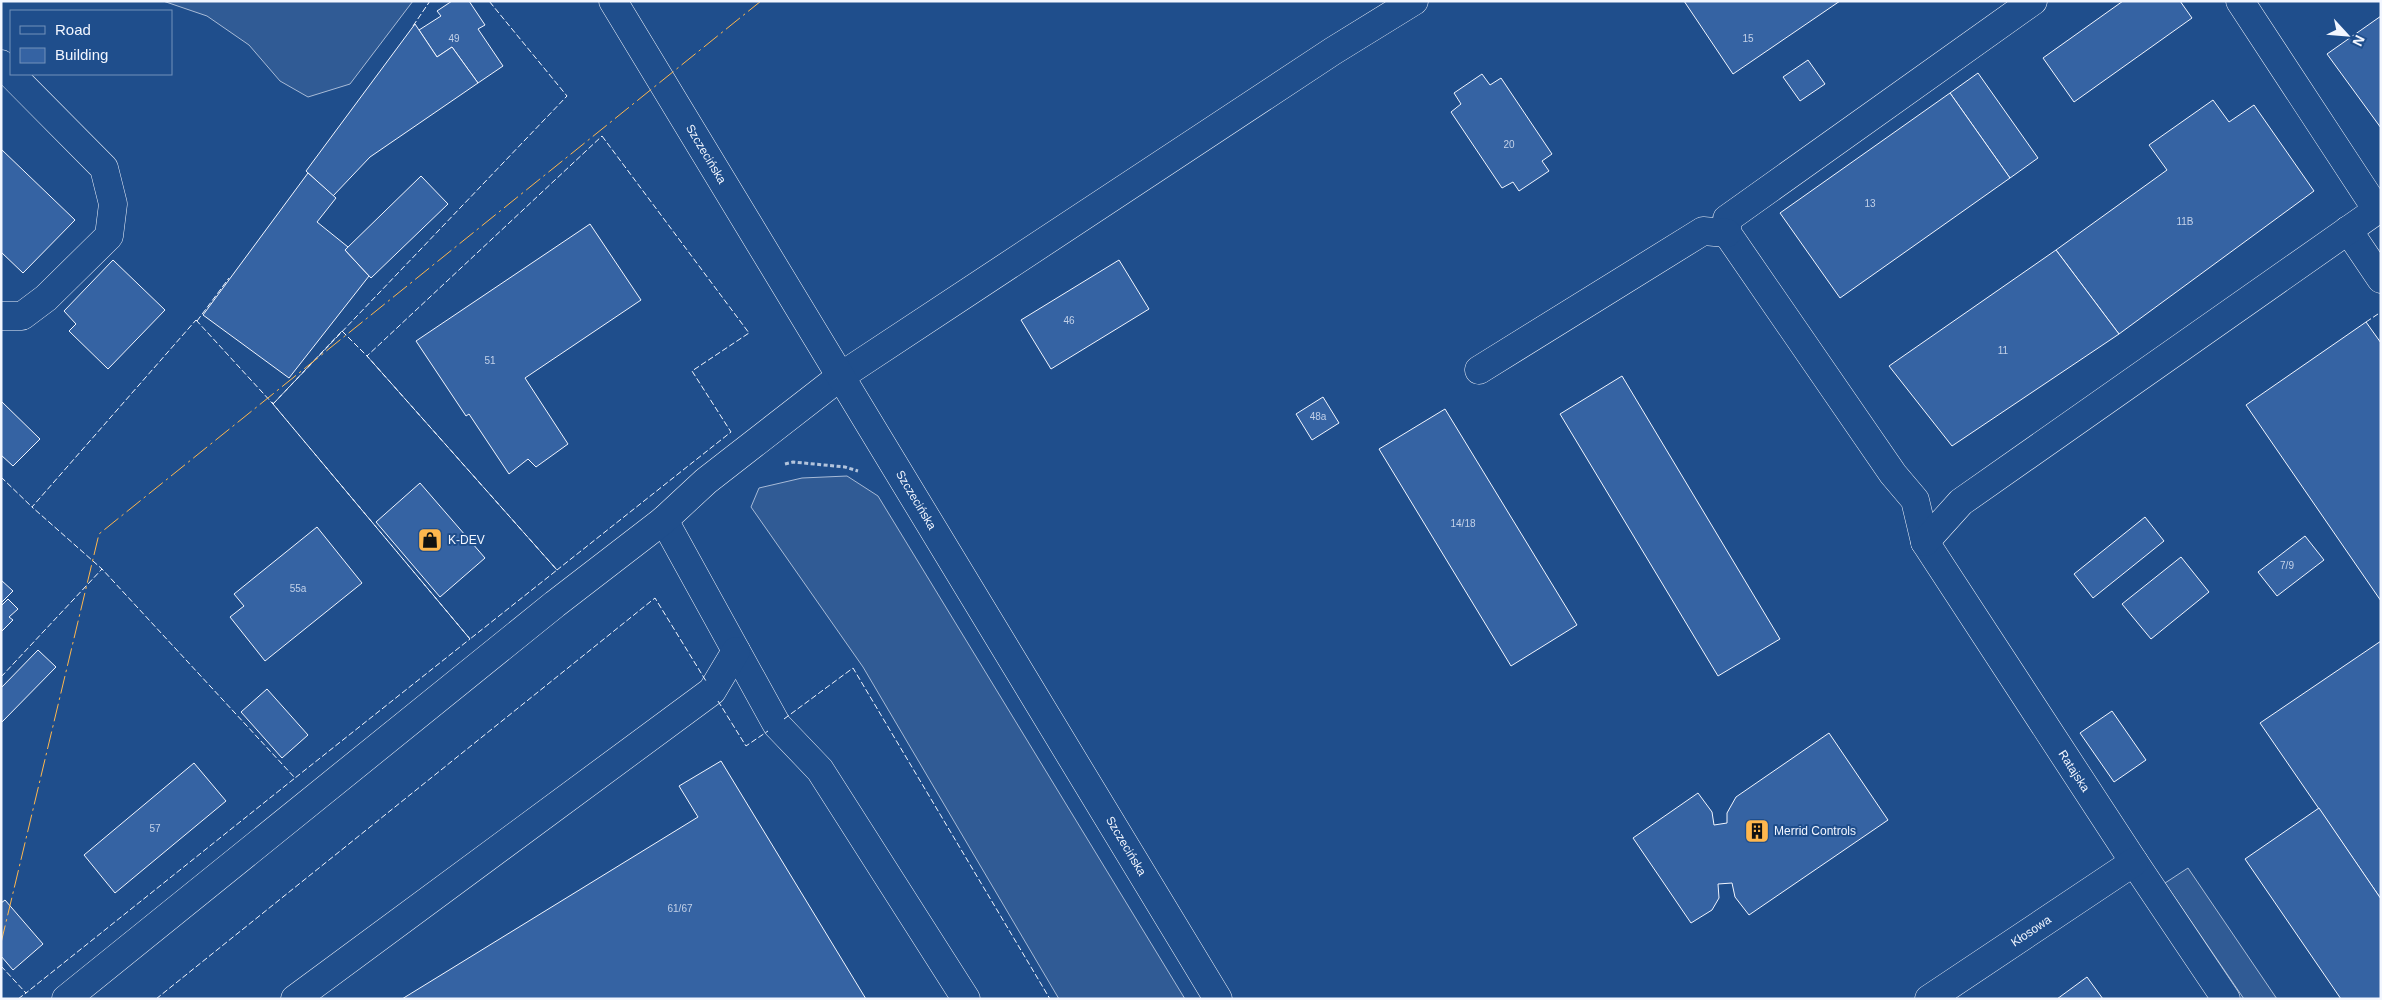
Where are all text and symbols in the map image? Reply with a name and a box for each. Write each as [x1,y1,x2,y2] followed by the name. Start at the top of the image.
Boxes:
[10,10,172,75] legend
[2322,10,2372,60] north arrow
[55,21,91,38] text: Road
[448,33,460,44] house number: 49
[1742,33,1754,44] house number: 15
[2349,33,2368,49] text: N
[55,46,108,63] text: Building
[683,122,729,186] street label: Szczecińska
[1503,139,1515,150] house number: 20
[1864,198,1876,209] house number: 13
[2176,216,2194,227] house number: 11B
[1063,315,1075,326] house number: 46
[1998,345,2009,356] house number: 11
[484,355,496,366] house number: 51
[1310,411,1327,422] house number: 48a
[893,468,939,532] street label: Szczecińska
[1450,518,1476,529] house number: 14/18
[417,527,443,553] shop icon: K-DEV
[448,533,485,547] place label: K-DEV
[2280,560,2294,571] house number: 7/9
[290,583,307,594] house number: 55a
[2055,748,2093,795] street label: Ratajska
[1103,814,1149,878] street label: Szczecińska
[1744,818,1770,844] building icon: Merrid Controls
[149,823,161,834] house number: 57
[1774,824,1856,838] place label: Merrid Controls
[667,903,693,914] house number: 61/67
[2008,912,2054,949] street label: Kłosowa

